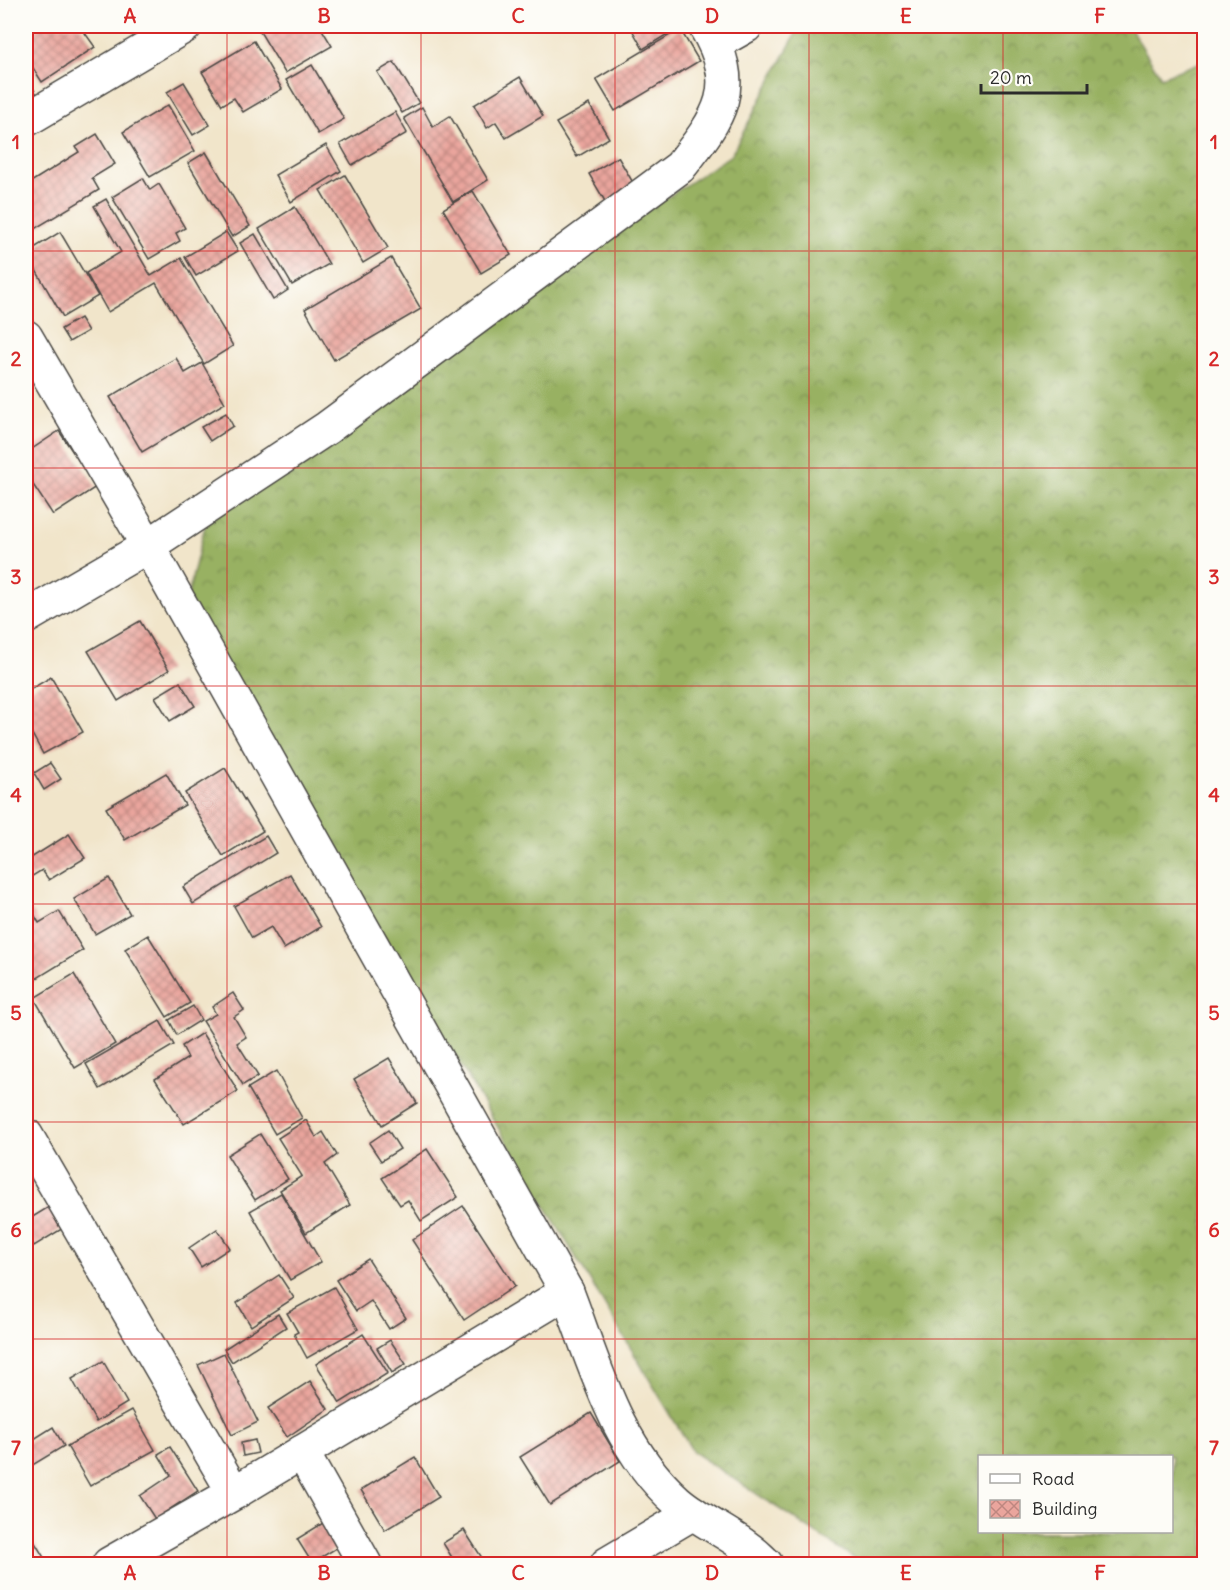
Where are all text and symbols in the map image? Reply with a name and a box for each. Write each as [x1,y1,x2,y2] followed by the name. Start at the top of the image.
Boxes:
[124,3,137,28] text: A
[317,3,331,28] text: B
[511,3,525,28] text: C
[705,3,719,28] text: D
[900,3,912,28] text: E
[1094,3,1106,28] text: F
[981,57,1088,95] scale bar
[990,66,1032,89] text: 20 m
[12,129,20,154] text: 1
[1210,129,1218,154] text: 1
[11,346,22,371] text: 2
[1209,346,1220,371] text: 2
[10,564,22,589] text: 3
[1208,564,1220,589] text: 3
[10,782,22,807] text: 4
[1208,782,1220,807] text: 4
[10,1000,22,1025] text: 5
[1208,1000,1220,1025] text: 5
[10,1217,22,1242] text: 6
[1208,1217,1220,1242] text: 6
[11,1435,21,1460] text: 7
[1209,1435,1219,1460] text: 7
[978,1455,1173,1533] legend
[1032,1467,1075,1490] text: Road
[1032,1497,1097,1520] text: Building
[124,1560,137,1585] text: A
[317,1560,331,1585] text: B
[511,1560,525,1585] text: C
[705,1560,719,1585] text: D
[900,1560,912,1585] text: E
[1094,1560,1106,1585] text: F

